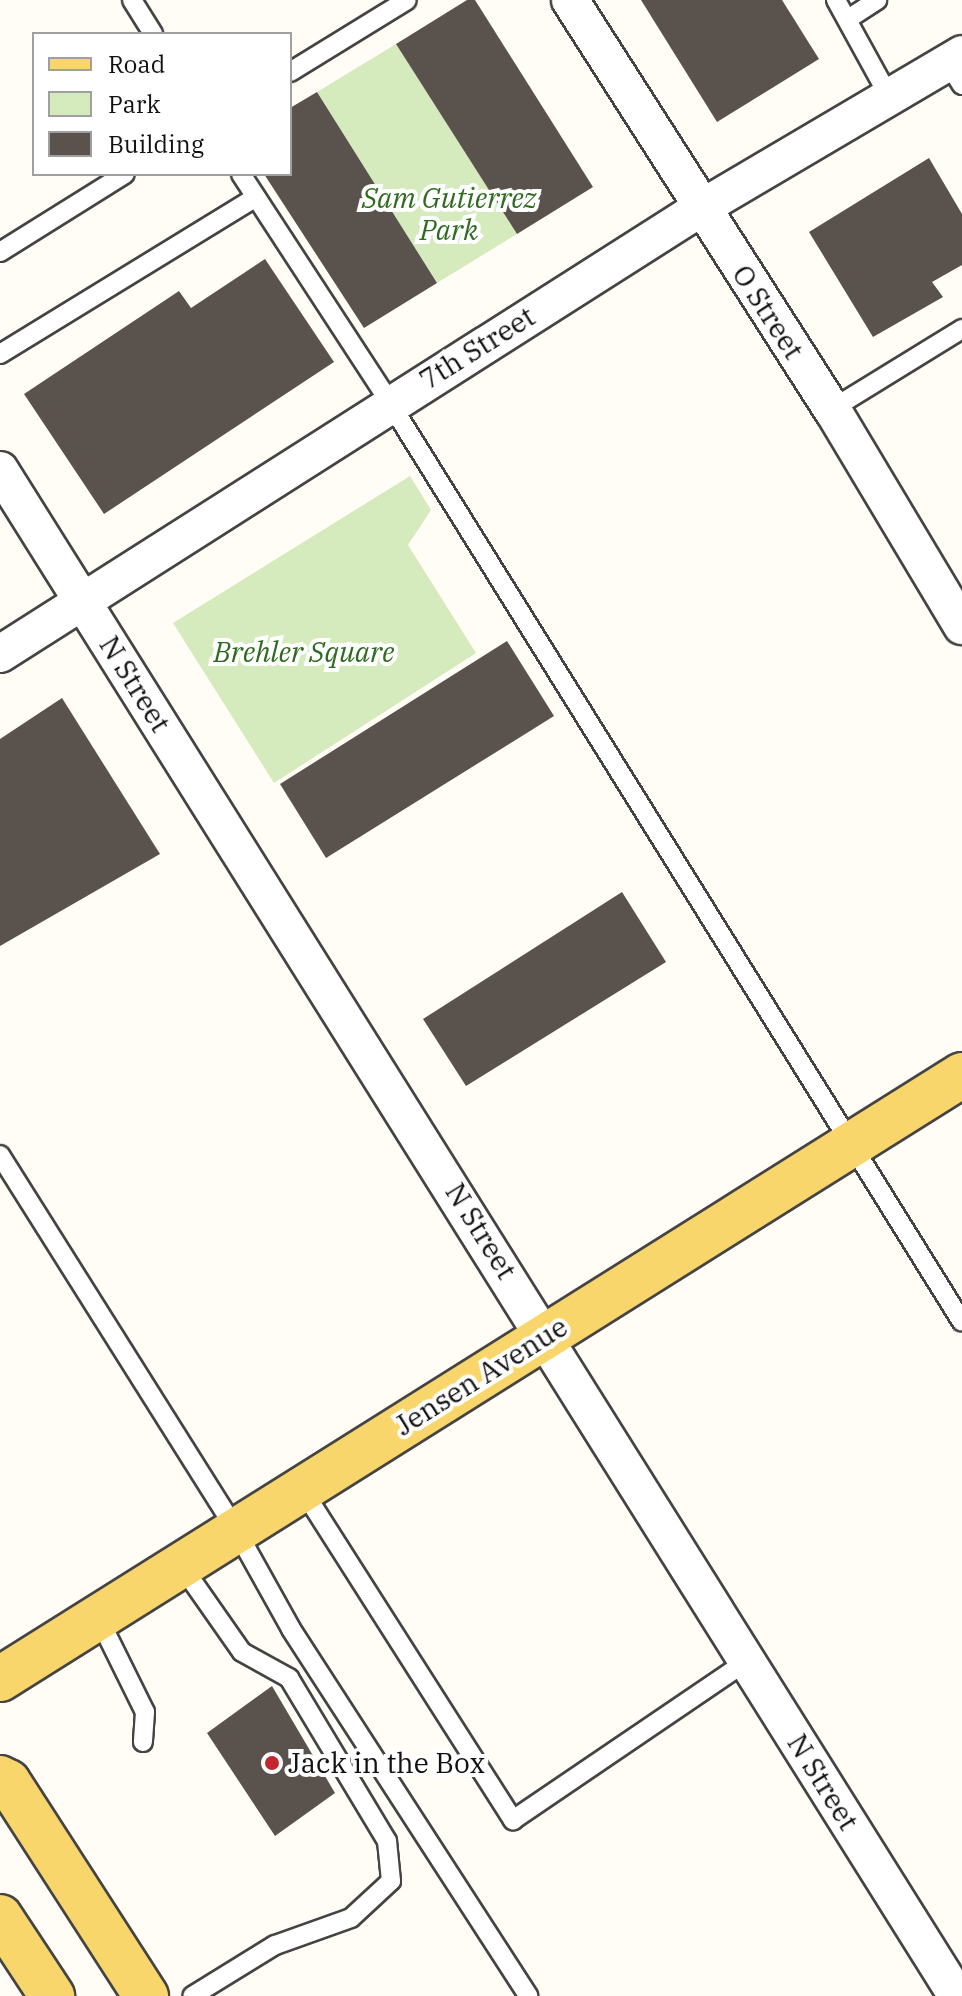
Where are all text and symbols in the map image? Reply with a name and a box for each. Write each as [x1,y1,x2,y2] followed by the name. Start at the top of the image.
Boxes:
[32,32,292,176] legend
[108,48,165,80] text: Road
[108,88,160,120] text: Park
[108,128,204,160] text: Building
[362,181,536,247] park label: Sam Gutierrez Park
[725,259,811,365] street label: O Street
[413,299,541,397] street label: 7th Street
[92,630,178,738] street label: N Street
[213,635,395,669] park label: Brehler Square
[438,1177,524,1285] street label: N Street
[389,1310,573,1442] street label: Jensen Avenue
[780,1728,866,1836] street label: N Street
[288,1746,485,1780] place label: Jack in the Box
[263,1754,281,1772] marker: Jack in the Box

